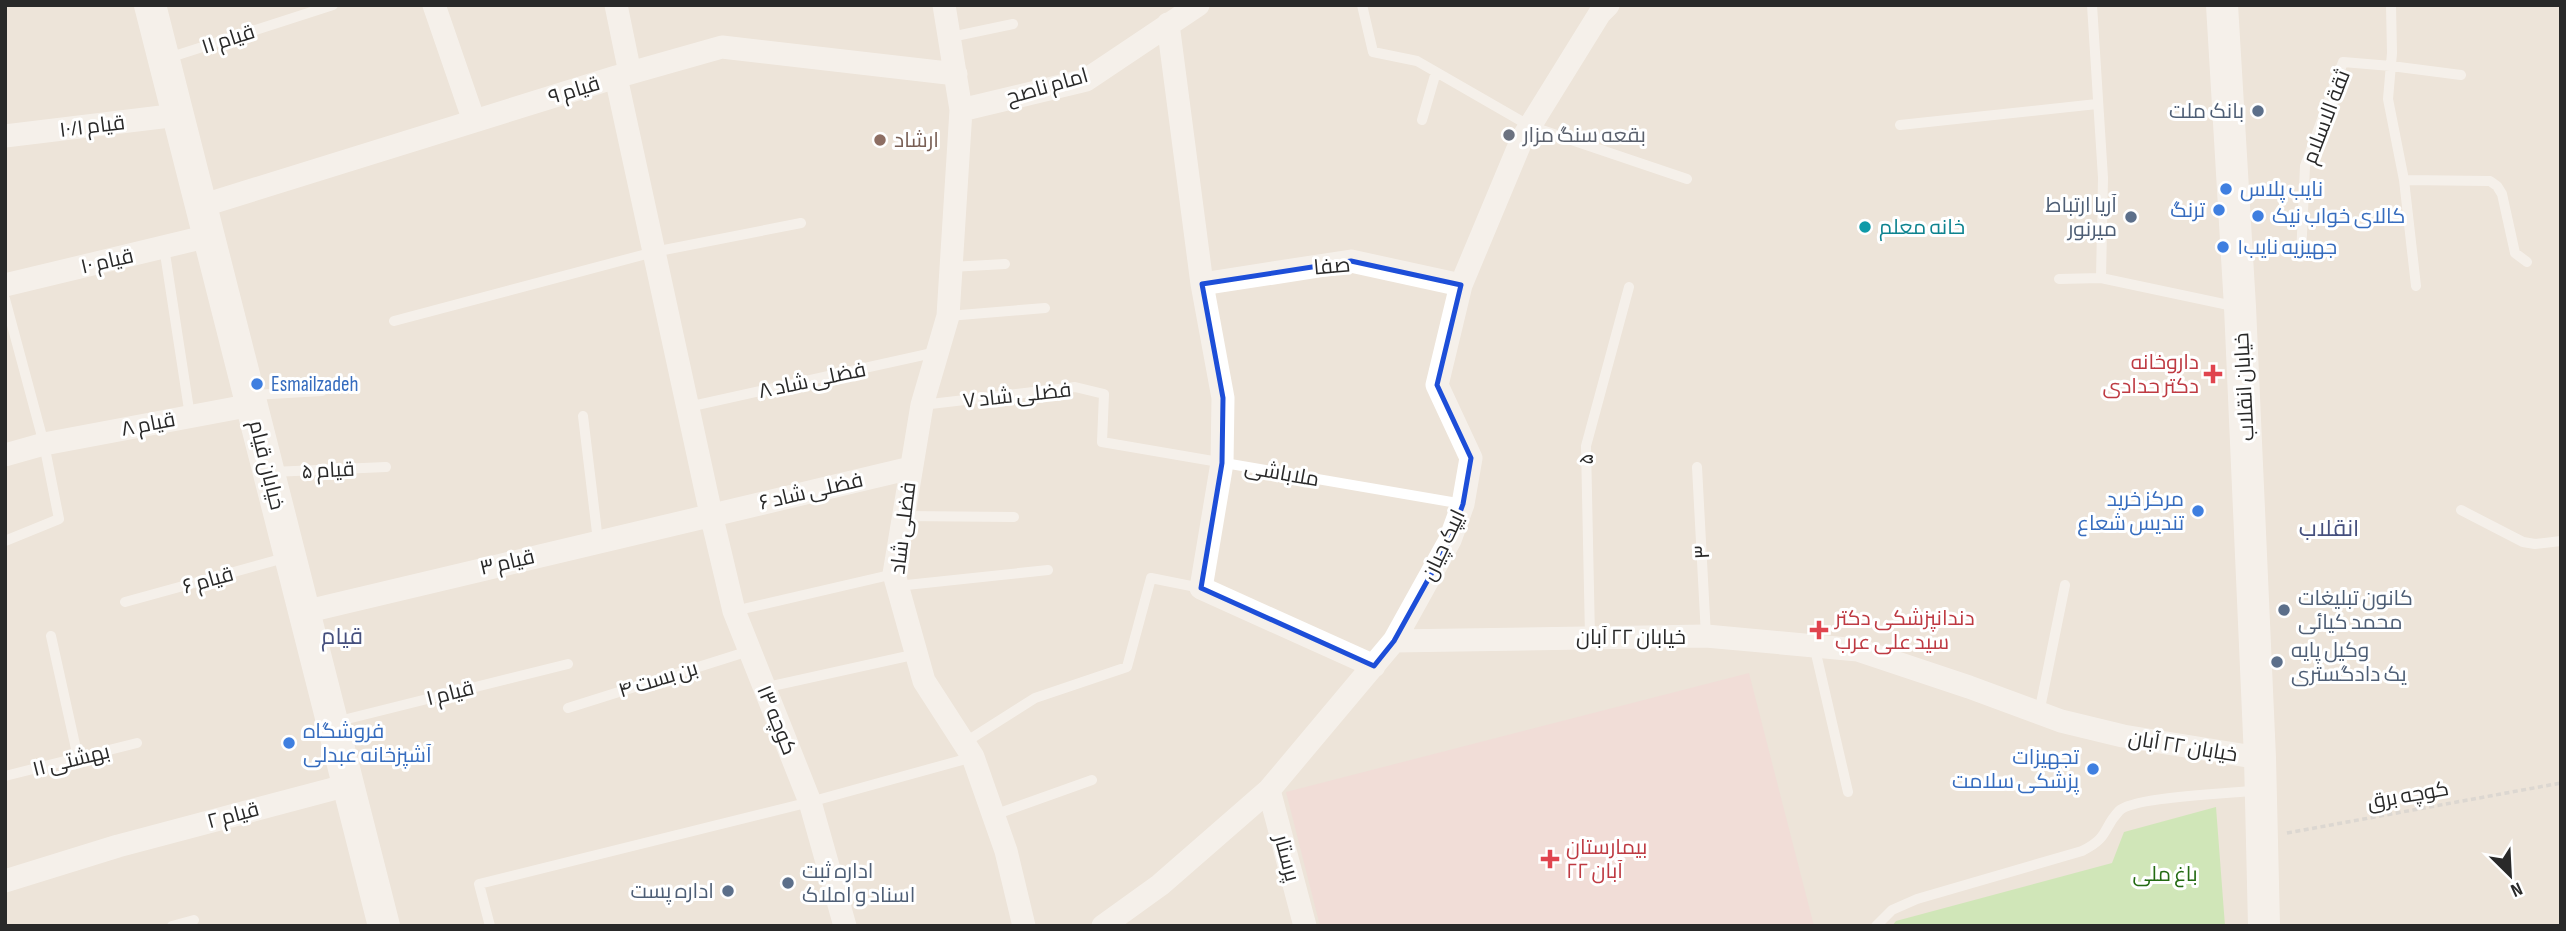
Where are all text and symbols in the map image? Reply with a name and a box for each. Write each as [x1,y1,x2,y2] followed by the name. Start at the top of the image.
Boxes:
[198,19,258,61] street label: قیام ۱۱
[1003,63,1091,111] street label: امام ناصح
[2297,66,2357,168] street label: ثقة‌ الاسلام
[545,71,603,111] street label: قیام ۹
[2169,99,2244,124] place label: بانک ملت
[2250,103,2266,119] marker: بانک ملت
[58,110,126,144] street label: قیام ۱۰/۱
[1522,123,1646,148] place label: بقعه سنگ مزار
[1501,127,1517,143] marker: بقعه سنگ مزار
[894,128,939,153] place label: ارشاد
[872,132,888,148] marker: ارشاد
[2240,177,2323,203] place label: نایب پلاس
[2218,181,2234,197] marker: نایب پلاس
[2045,193,2117,242] place label: آریا ارتباط میرنور
[2170,198,2205,223] place label: ترنگ
[2211,202,2227,218] marker: ترنگ
[2272,204,2405,229] place label: کالای خواب نیک
[2250,208,2266,224] marker: کالای خواب نیک
[2123,209,2139,225] marker: آریا ارتباط میرنور
[1879,215,1965,241] place label: خانه معلم
[1857,219,1873,235] marker: خانه معلم
[2237,235,2337,260] place label: جهیزیه نایب۱
[2215,239,2231,255] marker: جهیزیه نایب۱
[78,243,136,281] street label: قیام ۱۰
[1313,252,1351,281] street label: صفا
[2229,332,2260,442] street label: خیابان انقلاب
[2102,350,2199,399] place label: داروخانه دکتر حدادی
[756,357,868,404] street label: فضلی شاد ۸
[2205,366,2221,382] marker: داروخانه دکتر حدادی
[271,372,358,397] place label: Esmailzadeh
[249,376,265,392] marker: Esmailzadeh
[961,377,1073,414] street label: فضلی شاد ۷
[119,407,178,443] street label: قیام ۸
[242,418,290,513] street label: خیابان قیام
[1574,453,1599,465] street label: ۵
[1243,455,1321,492] street label: ملاباشی
[301,457,355,485] street label: قیام ۵
[757,467,866,516] street label: فضلی شاد ۶
[885,481,922,576] street label: فضلی شاد
[2077,487,2184,537] place label: مرکز خرید تندیس شعاع
[2190,503,2206,519] marker: مرکز خرید تندیس شعاع
[1416,506,1472,585] street label: ایپک چیان
[2299,515,2359,543] district label: انقلاب
[477,544,537,582] street label: قیام ۳
[1690,544,1715,560] street label: ۳
[180,561,237,601] street label: قیام ۶
[2298,586,2413,635] place label: کانون تبلیغات محمد کیائی
[2276,602,2292,618] marker: کانون تبلیغات محمد کیائی
[1834,606,1975,655] place label: دندانپزشکی دکتر سید علی عرب
[1809,620,1829,640] marker: دندانپزشکی دکتر سید علی عرب
[321,623,363,652] district label: قیام
[1576,625,1686,650] street label: خیابان ۲۲ آبان
[2291,638,2407,687] place label: وکیل پایه یک دادگستری
[2269,654,2285,670] marker: وکیل پایه یک دادگستری
[615,656,701,703] street label: بن بست ۴
[424,676,477,712] street label: قیام ۱
[750,682,802,759] street label: کوچه ۱۳
[303,719,432,769] place label: فروشگاه آشپزخانه عبدلی
[2127,726,2239,767] street label: خیابان ۲۲ آبان
[281,735,297,751] marker: فروشگاه آشپزخانه عبدلی
[30,739,112,782] street label: بهشتی ۱۱
[1952,745,2079,795] place label: تجهیزات پزشکی سلامت
[2085,761,2101,777] marker: تجهیزات پزشکی سلامت
[2365,776,2451,816] street label: کوچه برق
[204,797,262,835] street label: قیام ۲
[1267,831,1305,885] street label: پرستار
[1566,835,1647,884] place label: بیمارستان ۲۲ آبان
[2475,840,2545,910] north arrow
[1540,849,1560,869] marker: بیمارستان ۲۲ آبان
[802,859,915,908] place label: اداره ثبت اسناد و املاک
[2132,862,2198,888] park label: باغ ملی
[780,875,796,891] marker: اداره ثبت اسناد و املاک
[2507,877,2526,902] text: N
[631,879,714,905] place label: اداره پست
[720,883,736,899] marker: اداره پست

